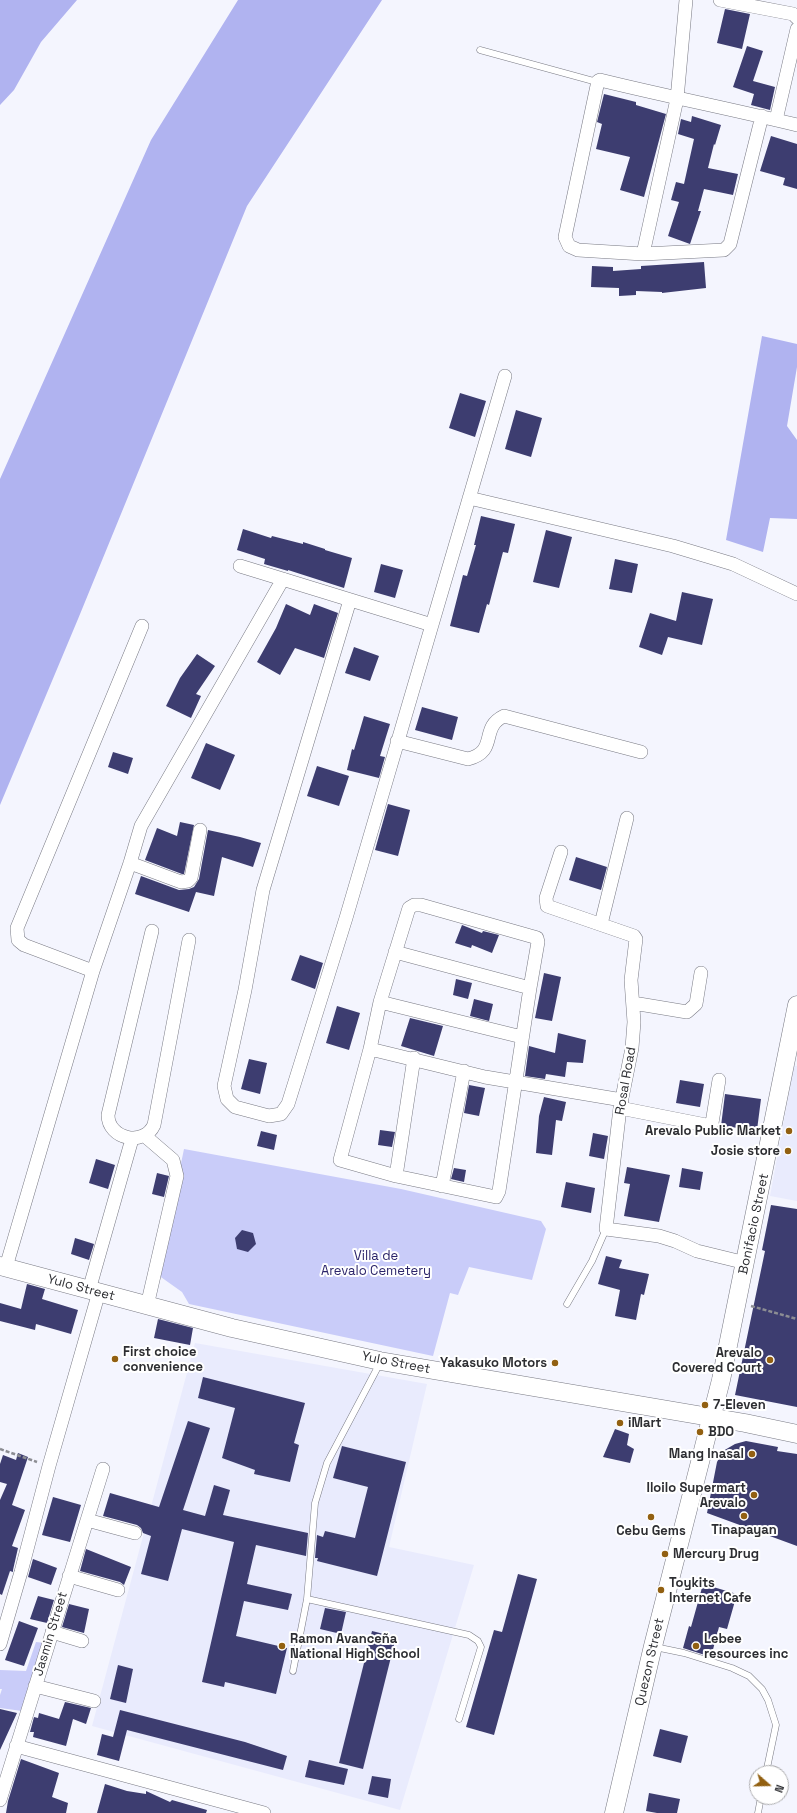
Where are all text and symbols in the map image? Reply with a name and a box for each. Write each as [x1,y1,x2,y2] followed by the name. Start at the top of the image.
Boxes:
[612,1046,640,1116] street label: Rosal Road
[645,1123,781,1139] place label: Arevalo Public Market
[784,1126,794,1136] marker: Arevalo Public Market
[711,1143,780,1159] place label: Josie store
[783,1146,793,1156] marker: Josie store
[736,1172,772,1276] street label: Bonifacio Street
[321,1248,431,1279] park label: Villa de Arevalo Cemetery
[46,1272,116,1304] street label: Yulo Street
[123,1344,203,1375] place label: First choice convenience
[672,1345,762,1376] place label: Arevalo Covered Court
[361,1349,431,1377] street label: Yulo Street
[110,1354,120,1364] marker: First choice convenience
[440,1355,547,1371] place label: Yakasuko Motors
[765,1355,775,1365] marker: Arevalo Covered Court
[550,1358,560,1368] marker: Yakasuko Motors
[713,1397,766,1413] place label: 7-Eleven
[700,1400,710,1410] marker: 7-Eleven
[628,1415,662,1431] place label: iMart
[615,1418,625,1428] marker: iMart
[708,1424,734,1440] place label: BDO
[695,1427,705,1437] marker: BDO
[669,1446,744,1462] place label: Mang Inasal
[747,1449,757,1459] marker: Mang Inasal
[646,1480,746,1511] place label: Iloilo Supermart Arevalo
[749,1490,759,1500] marker: Iloilo Supermart Arevalo
[739,1511,749,1521] marker: Tinapayan
[646,1512,656,1522] marker: Cebu Gems
[711,1522,777,1538] place label: Tinapayan
[616,1523,686,1539] place label: Cebu Gems
[673,1546,759,1562] place label: Mercury Drug
[660,1549,670,1559] marker: Mercury Drug
[669,1575,752,1606] place label: Toykits Internet Cafe
[656,1585,666,1595] marker: Toykits Internet Cafe
[31,1590,71,1678] street label: Jasmin Street
[632,1617,668,1707] street label: Quezon Street
[290,1631,420,1662] place label: Ramon Avanceña National High School
[704,1631,788,1662] place label: Lebee resources inc
[277,1641,287,1651] marker: Ramon Avanceña National High School
[691,1641,701,1651] marker: Lebee resources inc
[749,1765,789,1805] north arrow
[771,1783,787,1795] text: N

